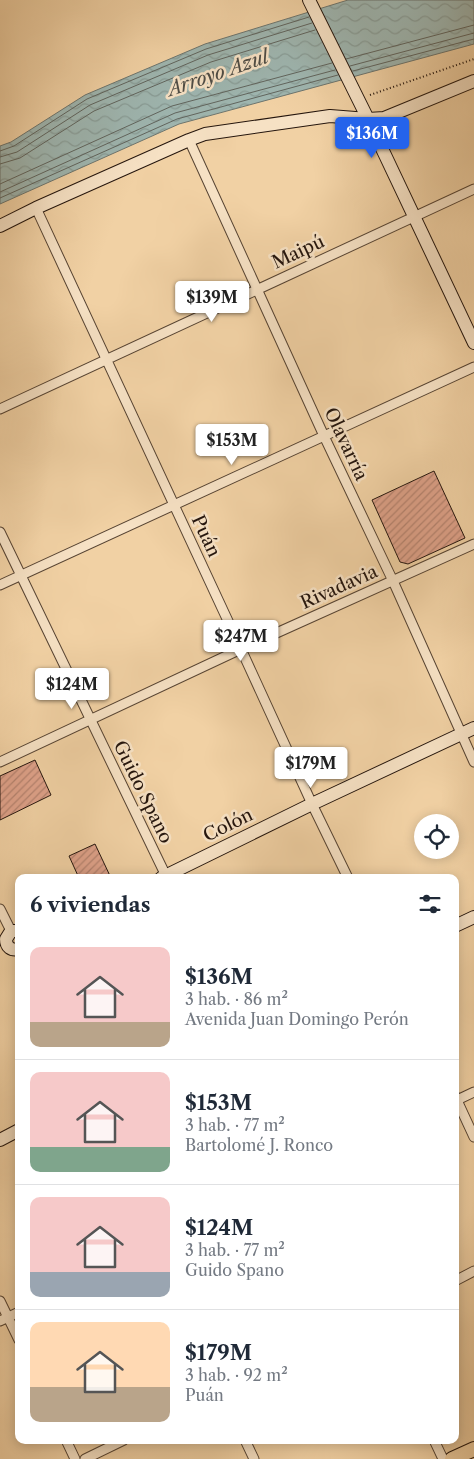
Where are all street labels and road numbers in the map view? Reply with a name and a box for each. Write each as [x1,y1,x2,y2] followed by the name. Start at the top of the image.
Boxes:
[268,230,328,274] street label: Maipú
[320,404,373,484] street label: Olavarría
[187,512,225,560] street label: Puán
[297,560,381,614] street label: Rivadavia
[109,737,177,847] street label: Guido Spano
[200,804,256,846] street label: Colón

